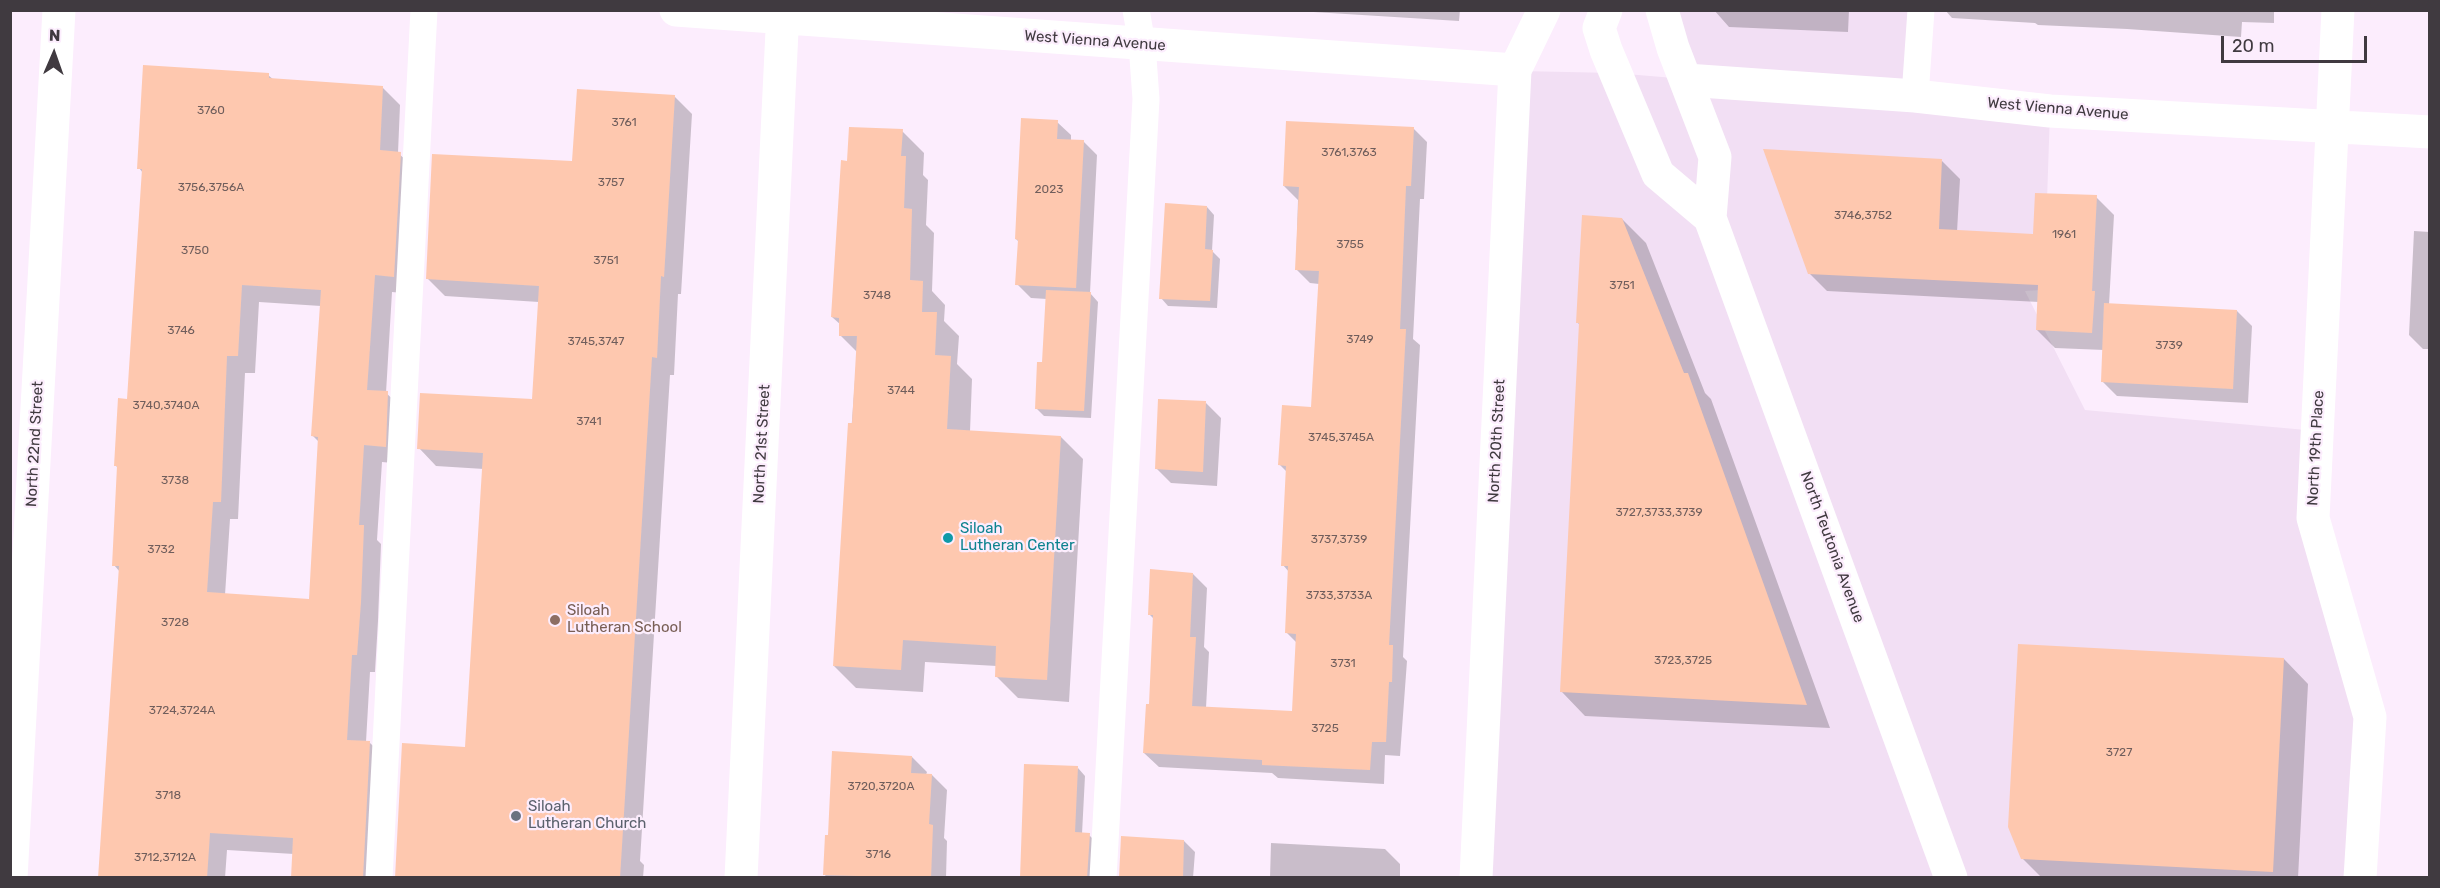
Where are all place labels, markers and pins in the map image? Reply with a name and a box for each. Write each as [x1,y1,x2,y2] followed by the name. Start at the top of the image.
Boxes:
[960,520,1075,555] place label: Siloah Lutheran Center
[941,531,955,545] marker: Siloah Lutheran Center
[567,602,682,637] place label: Siloah Lutheran School
[548,613,562,627] marker: Siloah Lutheran School
[528,798,646,833] place label: Siloah Lutheran Church
[509,809,523,823] marker: Siloah Lutheran Church

